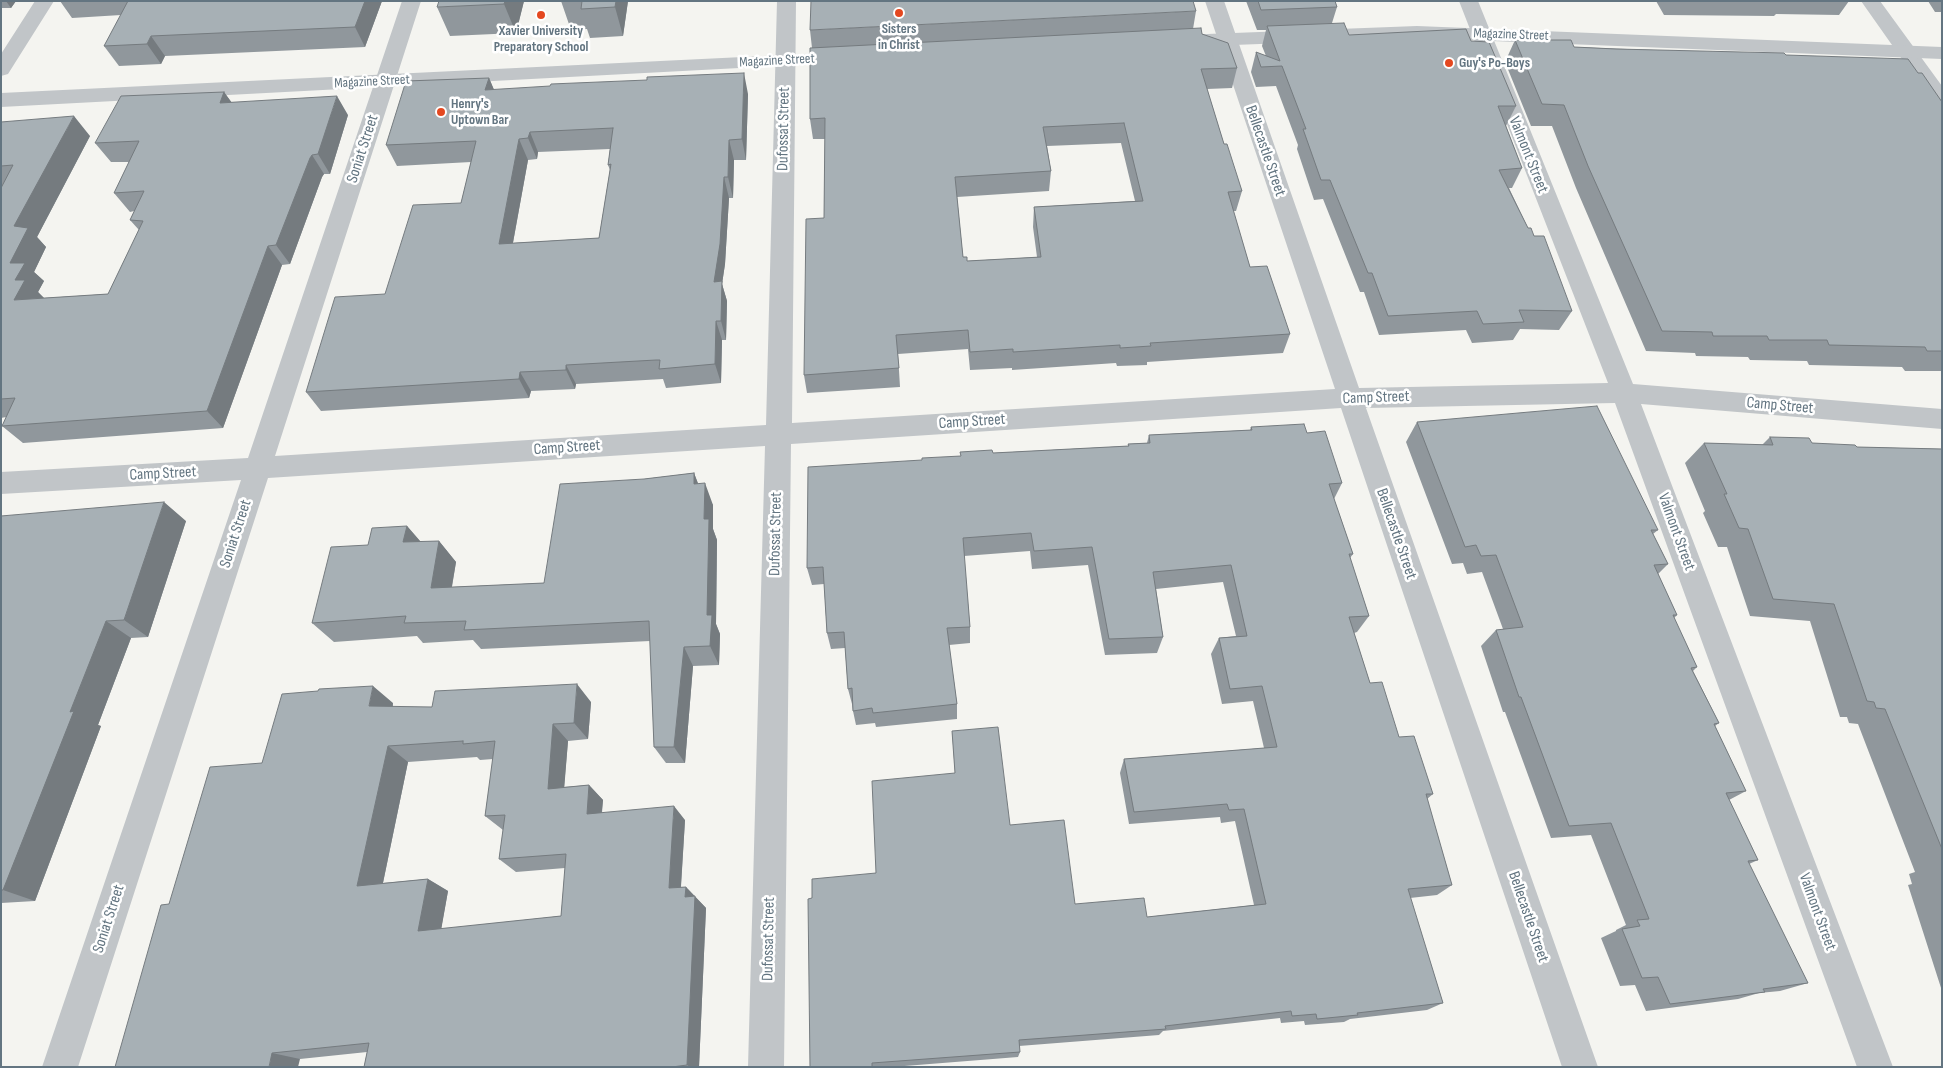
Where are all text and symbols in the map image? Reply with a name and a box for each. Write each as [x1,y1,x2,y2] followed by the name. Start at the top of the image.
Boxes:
[893,7,905,19] marker: Sisters in Christ
[535,9,547,21] marker: Xavier University Preparatory School
[878,21,920,54] place label: Sisters in Christ
[494,23,588,56] place label: Xavier University Preparatory School
[1473,25,1549,45] street label: Magazine Street
[739,51,815,71] street label: Magazine Street
[1459,55,1530,71] place label: Guy's Po-Boys
[1443,57,1455,69] marker: Guy's Po-Boys
[334,72,410,92] street label: Magazine Street
[774,87,794,171] street label: Dufossat Street
[451,96,509,128] place label: Henry's Uptown Bar
[1241,103,1289,199] street label: Bellecastle Street
[435,106,447,118] marker: Henry's Uptown Bar
[343,112,383,186] street label: Soniat Street
[1504,114,1552,196] street label: Valmont Street
[1342,387,1410,409] street label: Camp Street
[1746,394,1814,418] street label: Camp Street
[938,410,1006,434] street label: Camp Street
[533,436,601,460] street label: Camp Street
[129,463,197,485] street label: Camp Street
[1372,486,1420,582] street label: Bellecastle Street
[1653,491,1699,573] street label: Valmont Street
[766,492,786,576] street label: Dufossat Street
[216,497,256,571] street label: Soniat Street
[1504,869,1552,965] street label: Bellecastle Street
[1794,871,1840,953] street label: Valmont Street
[89,882,129,956] street label: Soniat Street
[759,897,779,981] street label: Dufossat Street

